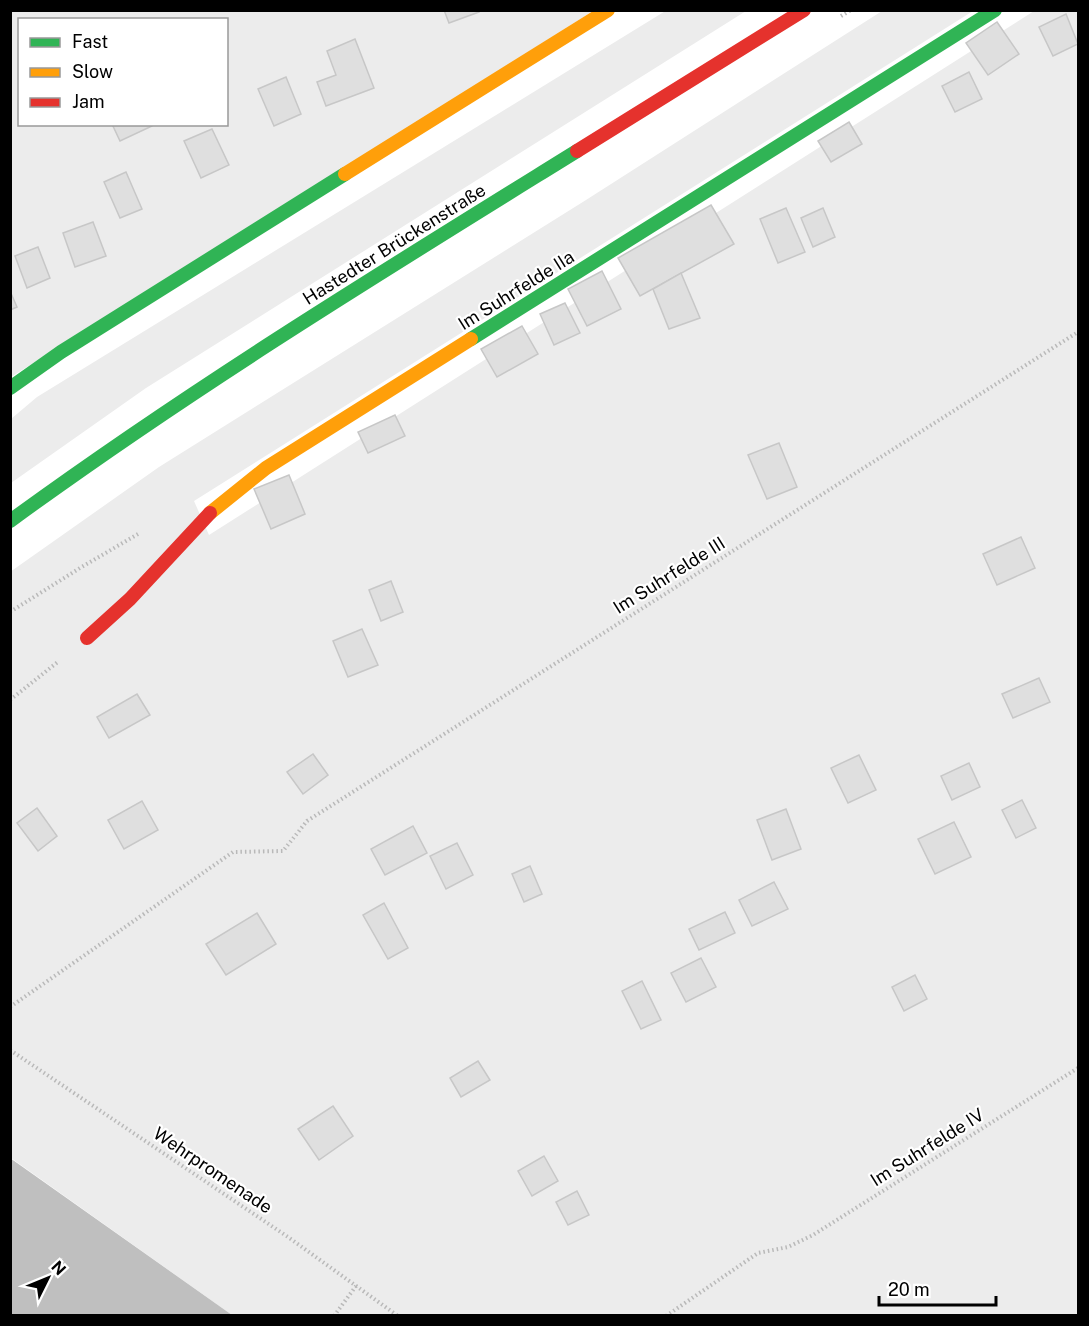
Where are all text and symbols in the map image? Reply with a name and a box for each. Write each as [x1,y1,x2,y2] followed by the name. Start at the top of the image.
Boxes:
[18,18,228,126] legend
[72,31,108,52] text: Fast
[72,61,113,82] text: Slow
[72,91,105,112] text: Jam
[299,179,489,309] street label: Hastedter Brückenstraße
[454,246,578,334] street label: Im Suhrfelde IIa
[609,532,729,618] street label: Im Suhrfelde III
[866,1104,988,1190] street label: Im Suhrfelde IV
[150,1122,276,1218] street label: Wehrpromenade
[18,1248,78,1308] north arrow
[47,1257,70,1279] text: N
[879,1269,996,1307] scale bar
[888,1279,930,1300] text: 20 m

